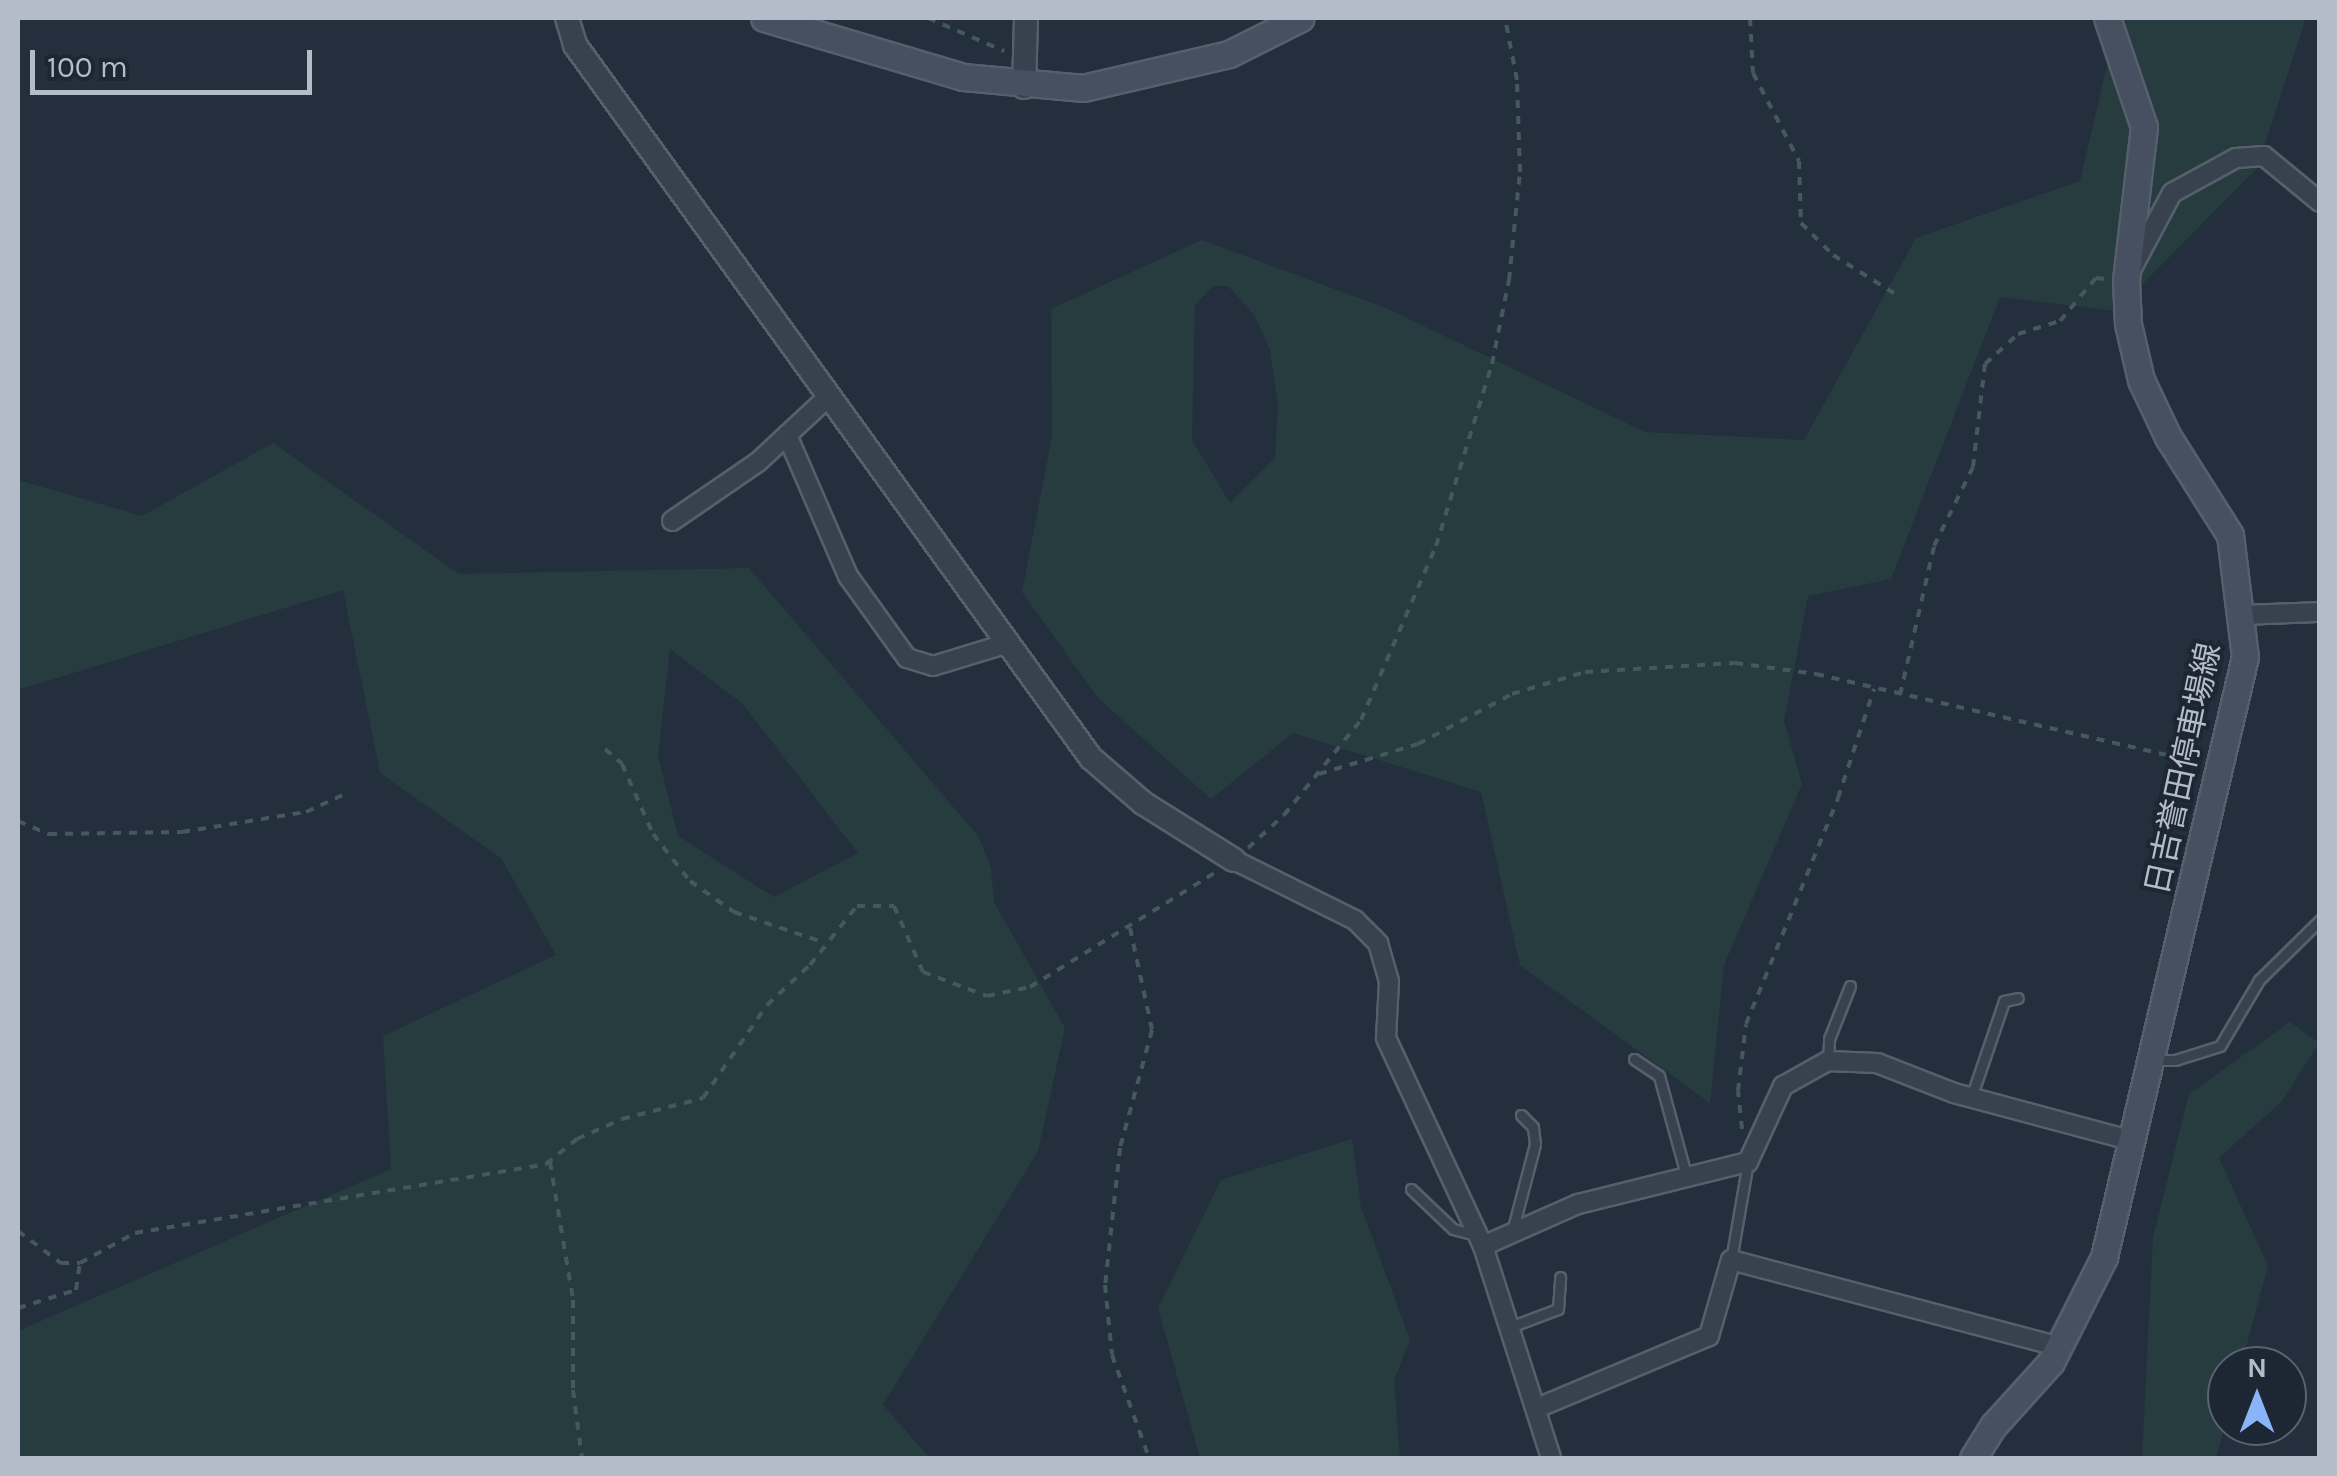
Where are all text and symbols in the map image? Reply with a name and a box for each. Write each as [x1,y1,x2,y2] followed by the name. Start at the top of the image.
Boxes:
[35,30,318,92] scale bar
[47,49,128,85] text: 100 m
[2139,640,2229,898] street label: 日吉誉田停車場線
[2207,1346,2307,1446] north arrow
[2247,1351,2267,1384] text: N

